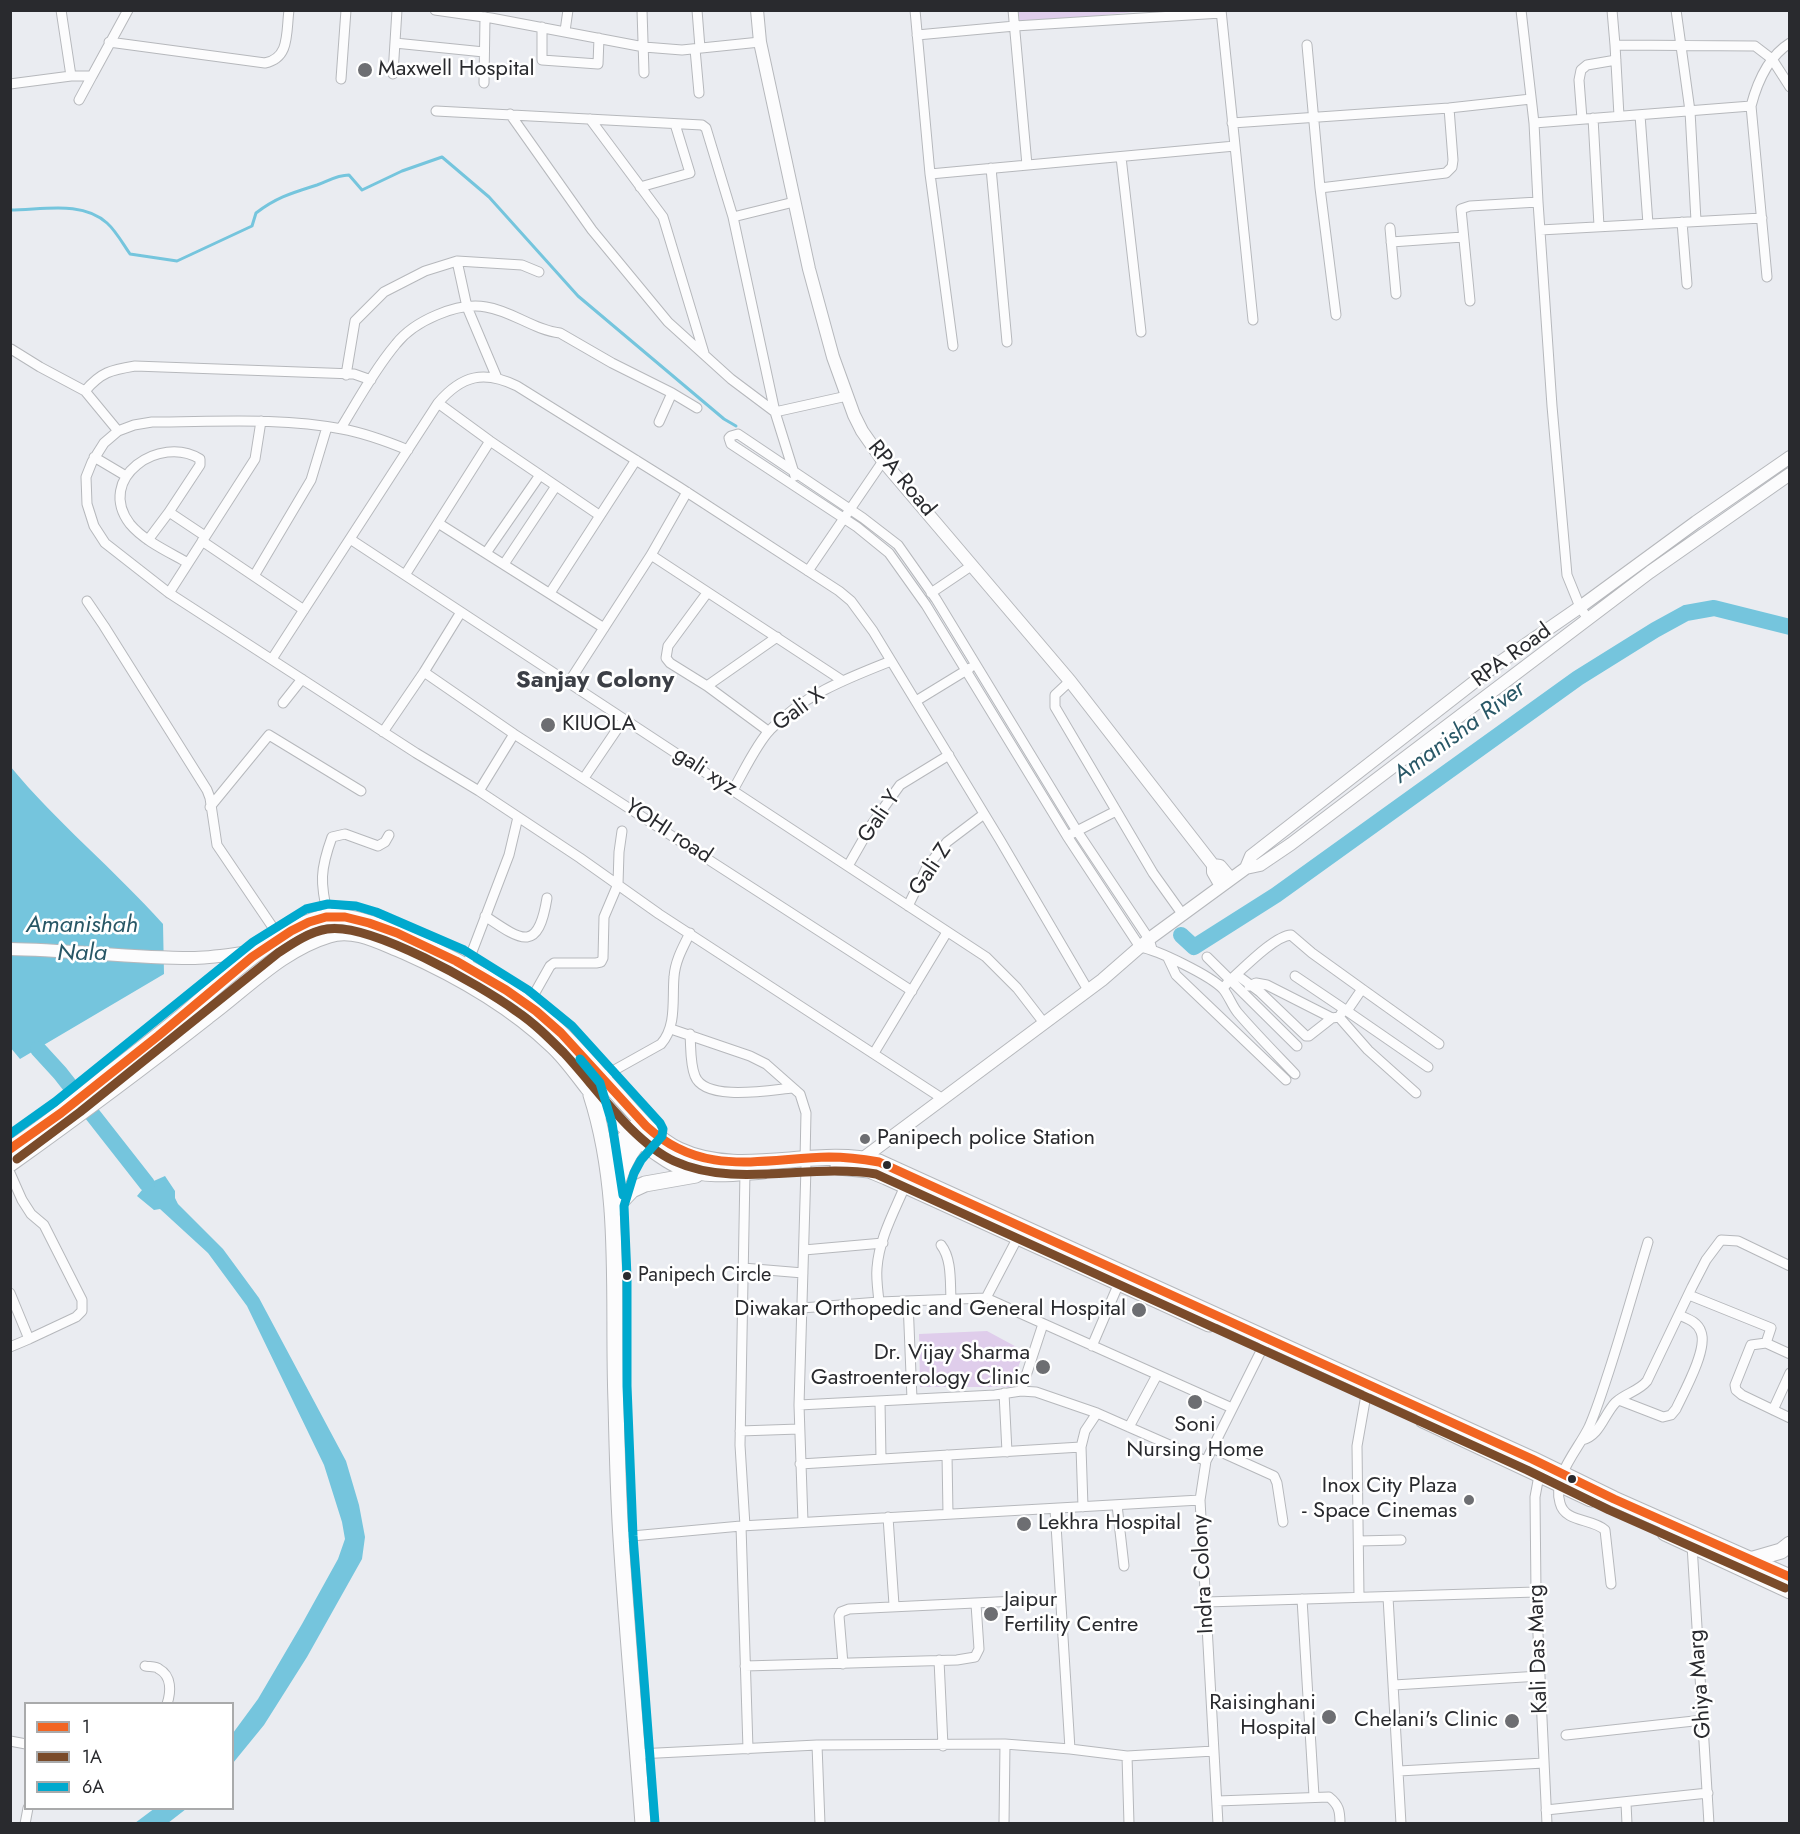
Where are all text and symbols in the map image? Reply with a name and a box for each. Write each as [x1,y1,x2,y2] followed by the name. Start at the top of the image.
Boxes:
[378,57,534,83] place label: Maxwell Hospital
[356,61,374,79] marker: Maxwell Hospital
[862,436,940,522] street label: RPA Road
[1467,618,1557,694] street label: RPA Road
[516,667,674,695] district label: Sanjay Colony
[1388,675,1532,791] water label: Amanisha River
[768,683,830,737] street label: Gali X
[562,712,636,738] place label: KIUOLA
[539,716,557,734] marker: KIUOLA
[668,742,742,802] street label: gali xyz
[853,786,907,848] street label: Gali Y
[619,794,717,870] street label: YOHI road
[904,839,958,901] street label: Gali Z
[26,912,138,968] water label: Amanishah Nala
[877,1126,1095,1152] place label: Panipech police Station
[858,1132,872,1146] marker: Panipech police Station
[881,1159,893,1171] unlabelled marker
[638,1264,771,1288] place label: Panipech Circle
[621,1270,633,1282] marker: Panipech Circle
[734,1297,1126,1323] place label: Diwakar Orthopedic and General Hospital
[1130,1301,1148,1319] marker: Diwakar Orthopedic and General Hospital
[811,1341,1030,1392] place label: Dr. Vijay Sharma Gastroenterology Clinic
[1034,1358,1052,1376] marker: Dr. Vijay Sharma Gastroenterology Clinic
[1186,1393,1204,1411] marker: Soni Nursing Home
[1126,1413,1264,1464] place label: Soni Nursing Home
[1566,1473,1578,1485] unlabelled marker
[1302,1474,1457,1526] place label: Inox City Plaza - Space Cinemas
[1462,1493,1476,1507] marker: Inox City Plaza - Space Cinemas
[1038,1511,1181,1537] place label: Lekhra Hospital
[1188,1514,1220,1634] street label: Indra Colony
[1015,1515,1033,1533] marker: Lekhra Hospital
[1524,1584,1554,1714] street label: Kali Das Marg
[1004,1588,1138,1640] place label: Jaipur Fertility Centre
[982,1605,1000,1623] marker: Jaipur Fertility Centre
[1684,1629,1718,1739] street label: Ghiya Marg
[1209,1691,1316,1742] place label: Raisinghani Hospital
[24,1702,234,1810] legend
[1320,1708,1338,1726] marker: Raisinghani Hospital
[1354,1708,1498,1734] place label: Chelani's Clinic
[1503,1712,1521,1730] marker: Chelani's Clinic
[82,1714,90,1740] text: 1
[82,1744,102,1770] text: 1A
[82,1774,104,1800] text: 6A

